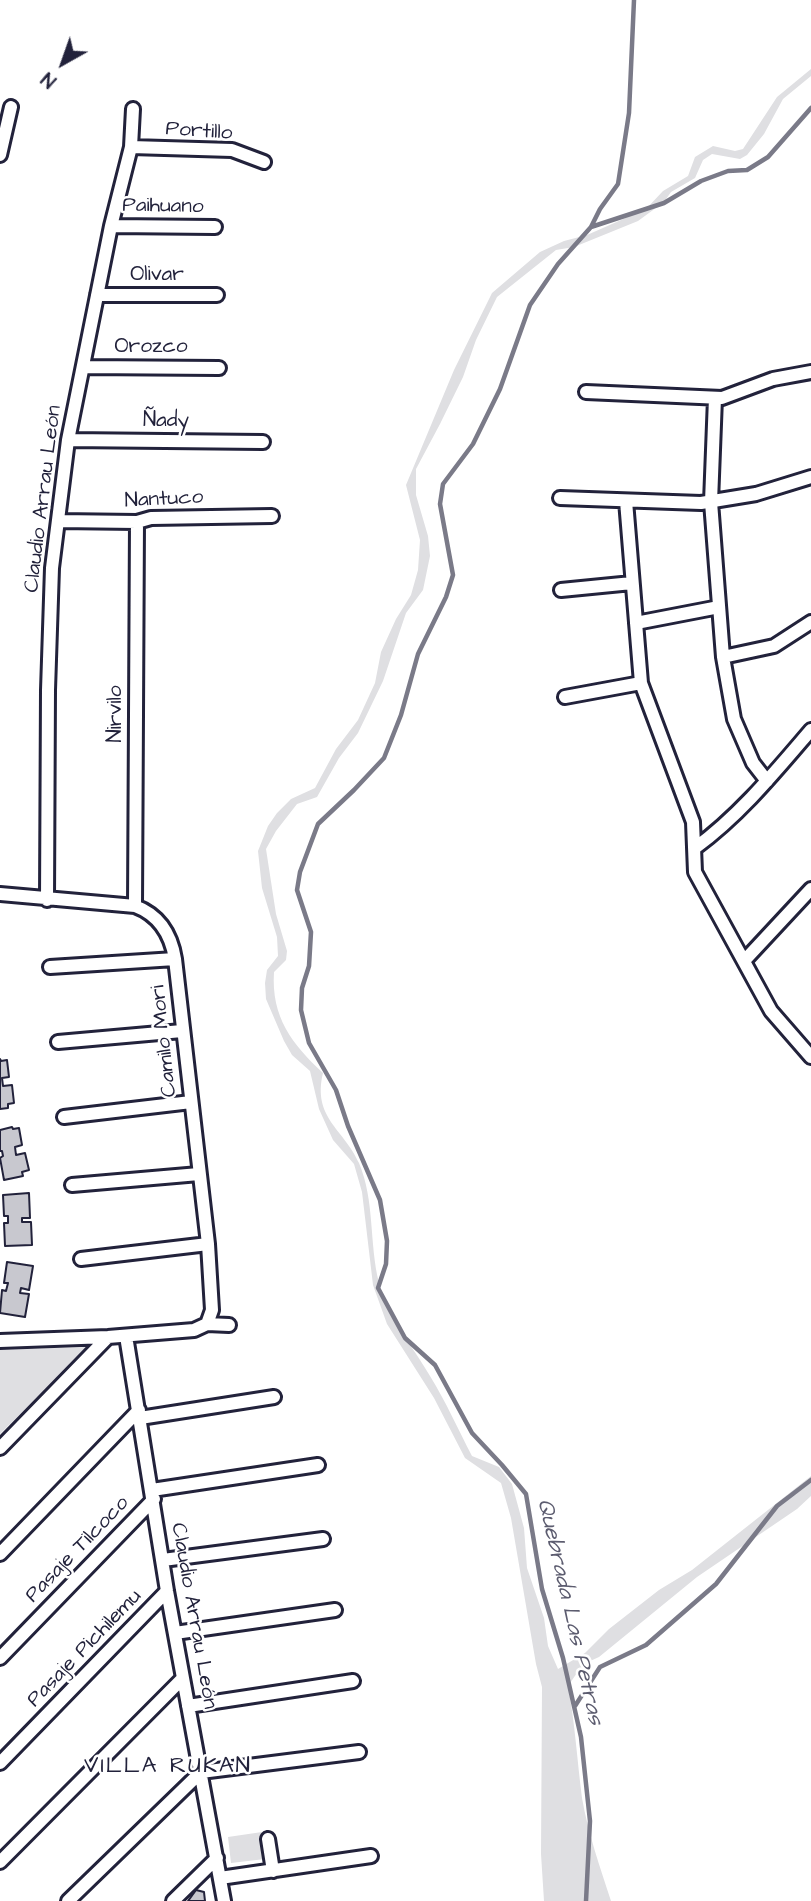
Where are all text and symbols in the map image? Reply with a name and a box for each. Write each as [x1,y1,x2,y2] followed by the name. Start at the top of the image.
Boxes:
[28,28,98,98] north arrow
[36,65,62,94] text: N
[165,117,233,147] street label: Portillo
[122,194,204,220] street label: Paihuano
[130,263,184,289] street label: Olivar
[115,335,187,361] street label: Orozco
[20,404,68,594] street label: Claudio Arrau León
[143,409,189,435] street label: Ñady
[124,485,204,515] street label: Nantuco
[104,685,130,743] street label: Nirvilo
[147,984,183,1098] street label: Camilo Mori
[21,1491,135,1609] street label: Pasaje Tilcoco
[530,1496,608,1728] water label: Quebrada Las Petras
[164,1521,222,1711] street label: Claudio Arrau León
[22,1585,148,1713] street label: Pasaje Pichilemu
[85,1753,251,1781] district label: VILLA RUKAN

